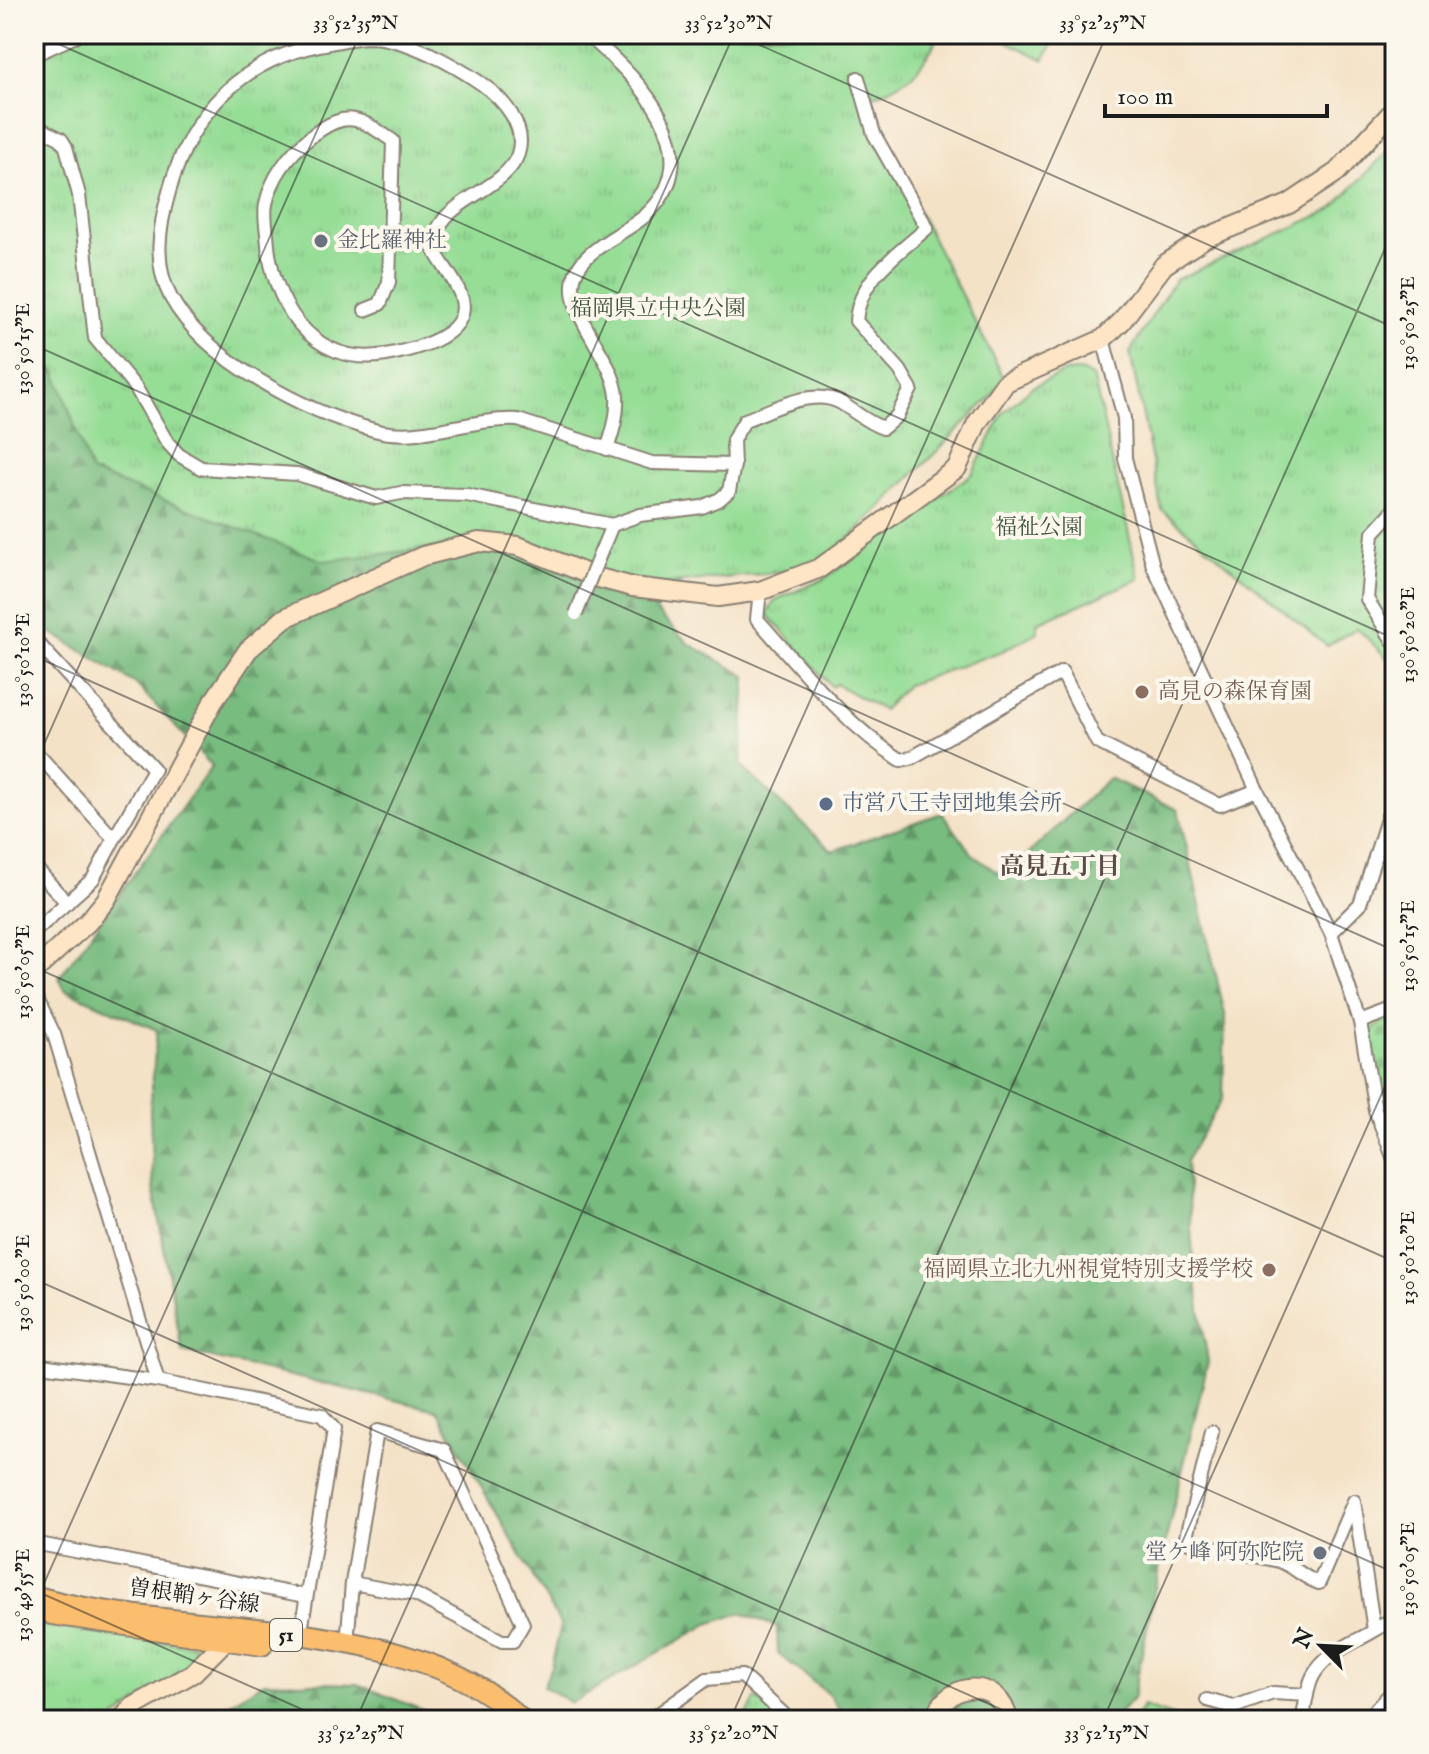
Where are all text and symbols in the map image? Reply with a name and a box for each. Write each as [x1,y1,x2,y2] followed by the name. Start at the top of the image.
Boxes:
[313,11,399,36] text: 33°52'35"N
[685,11,773,36] text: 33°52'30"N
[1059,11,1147,36] text: 33°52'25"N
[1105,68,1327,118] scale bar
[1117,82,1173,113] text: 100 m
[337,227,447,255] place label: 金比羅神社
[312,232,330,250] marker: 金比羅神社
[1396,276,1421,370] text: 130°50'25"E
[570,295,746,323] park label: 福岡県立中央公園
[11,303,36,395] text: 130°50'15"E
[995,514,1083,542] park label: 福祉公園
[1396,587,1421,683] text: 130°50'20"E
[11,613,36,707] text: 130°50'10"E
[1158,678,1312,706] place label: 高見の森保育園
[1133,683,1151,701] marker: 高見の森保育園
[842,790,1062,818] place label: 市営八王寺団地集会所
[817,795,835,813] marker: 市営八王寺団地集会所
[1000,852,1120,883] district label: 高見五丁目
[1396,900,1421,992] text: 130°50'15"E
[11,925,36,1019] text: 130°50'05"E
[1396,1211,1421,1305] text: 130°50'10"E
[11,1234,36,1332] text: 130°50'00"E
[923,1256,1253,1284] place label: 福岡県立北九州視覚特別支援学校
[1260,1261,1278,1279] marker: 福岡県立北九州視覚特別支援学校
[1396,1522,1421,1616] text: 130°50'05"E
[1145,1539,1304,1567] place label: 堂ケ峰 阿弥陀院
[1311,1544,1329,1562] marker: 堂ケ峰 阿弥陀院
[11,1548,36,1642] text: 130°49'55"E
[127,1574,261,1620] street label: 曽根鞘ヶ谷線
[1281,1606,1361,1686] north arrow
[270,1619,302,1651] road number: 51
[1287,1624,1321,1654] text: N
[317,1721,405,1746] text: 33°52'25"N
[689,1721,779,1746] text: 33°52'20"N
[1064,1721,1150,1746] text: 33°52'15"N

